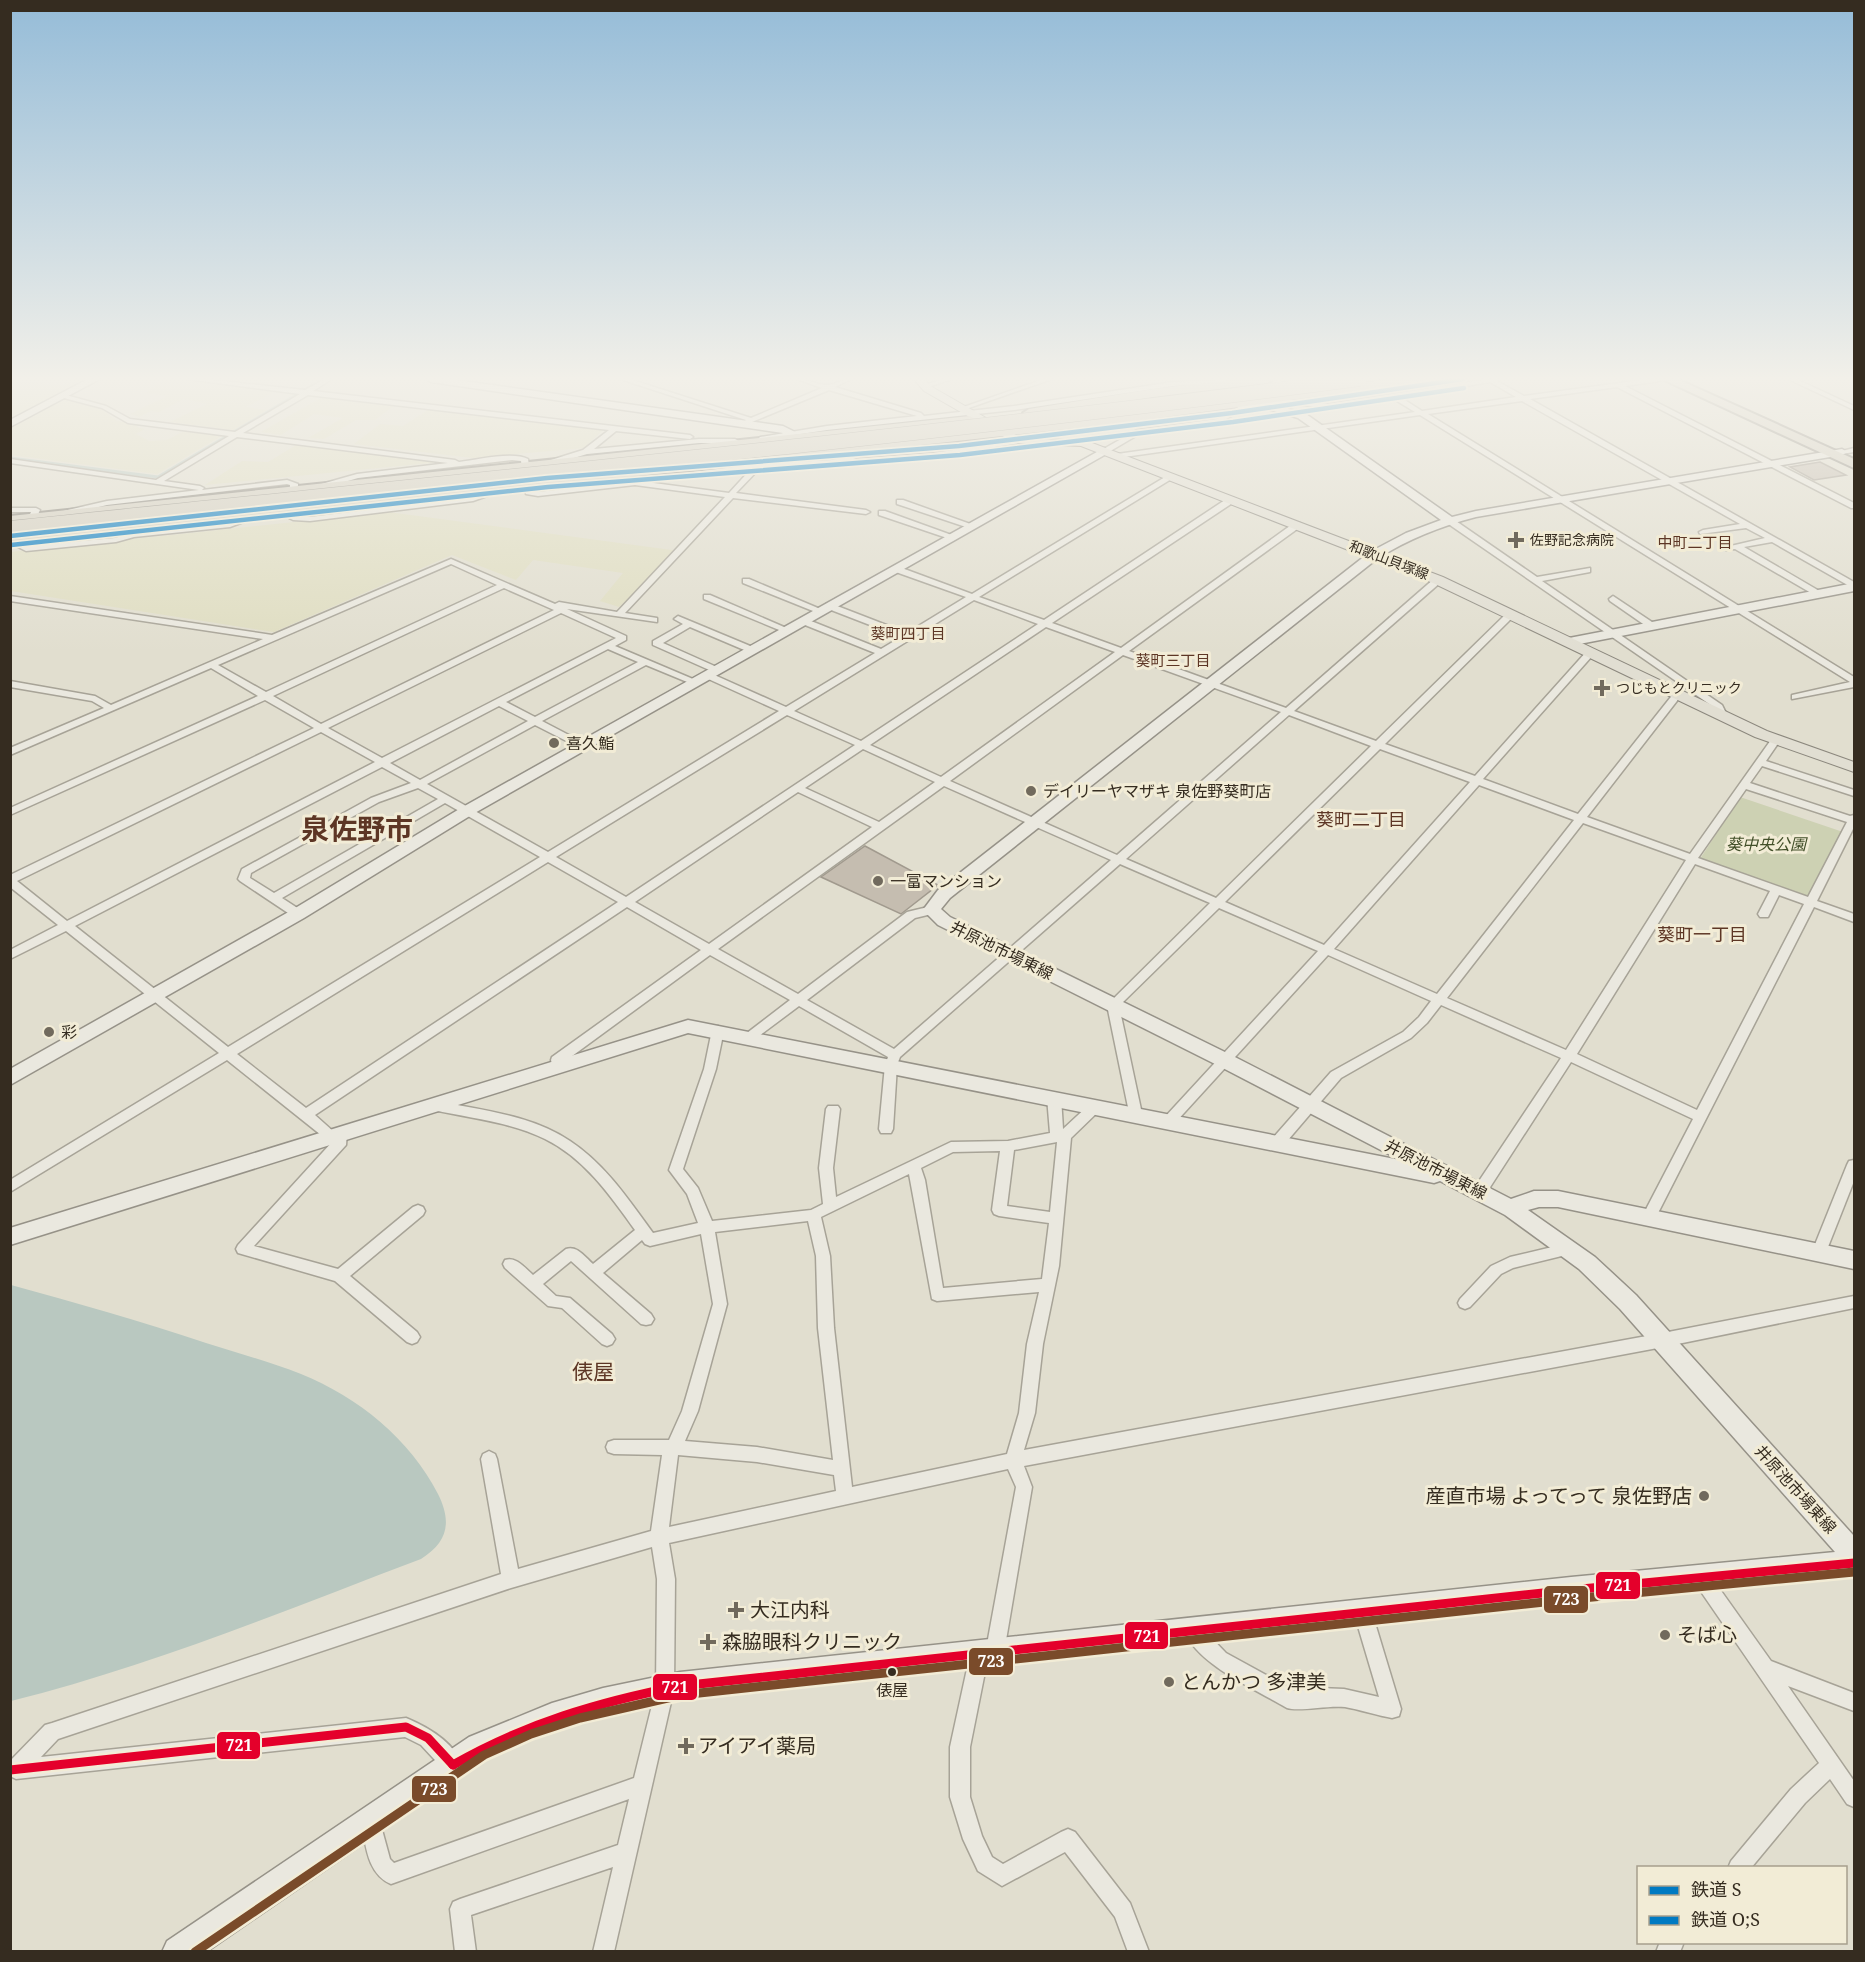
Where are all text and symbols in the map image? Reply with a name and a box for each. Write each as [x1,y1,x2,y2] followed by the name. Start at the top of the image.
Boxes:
[1530,530,1614,549] place label: 佐野記念病院
[1507,531,1525,549] marker: 佐野記念病院
[1657,532,1733,552] district label: 中町二丁目
[1347,536,1432,583] street label: 和歌山貝塚線
[870,623,946,643] district label: 葵町四丁目
[1135,650,1211,670] district label: 葵町三丁目
[1616,678,1742,697] place label: つじもとクリニック
[1593,679,1611,697] marker: つじもとクリニック
[566,732,614,754] place label: 喜久鮨
[547,736,561,750] marker: 喜久鮨
[1043,780,1271,802] place label: デイリーヤマザキ 泉佐野葵町店
[1024,784,1038,798] marker: デイリーヤマザキ 泉佐野葵町店
[1316,807,1406,831] district label: 葵町二丁目
[301,809,413,847] district label: 泉佐野市
[1726,833,1808,855] park label: 葵中央公園
[890,870,1002,892] place label: 一富マンション
[871,874,885,888] marker: 一富マンション
[947,916,1057,984] street label: 井原池市場東線
[1657,922,1747,946] district label: 葵町一丁目
[61,1021,77,1043] place label: 彩
[42,1025,56,1039] marker: 彩
[1381,1134,1491,1204] street label: 井原池市場東線
[572,1357,614,1385] district label: 俵屋
[1750,1440,1842,1538] street label: 井原池市場東線
[1425,1482,1692,1509] place label: 産直市場 よってって 泉佐野店
[1697,1489,1711,1503] marker: 産直市場 よってって 泉佐野店
[1595,1571,1641,1600] line badge: 721
[1604,1574,1632,1596] text: 721
[1543,1585,1589,1614] line badge: 723
[1552,1588,1580,1610] text: 723
[750,1596,830,1623] place label: 大江内科
[727,1601,745,1619] marker: 大江内科
[1124,1621,1169,1650] line badge: 721
[1677,1621,1737,1648] place label: そば心
[1133,1625,1161,1647] text: 721
[722,1628,902,1655] place label: 森脇眼科クリニック
[1658,1628,1672,1642] marker: そば心
[699,1633,717,1651] marker: 森脇眼科クリニック
[968,1647,1014,1676] line badge: 723
[977,1650,1005,1672] text: 723
[886,1666,898,1678] marker: 俵屋
[1181,1668,1326,1695] place label: とんかつ 多津美
[652,1673,698,1701] line badge: 721
[1162,1675,1176,1689] marker: とんかつ 多津美
[661,1676,689,1698] text: 721
[876,1679,908,1701] place label: 俵屋
[216,1731,261,1760] line badge: 721
[698,1732,816,1759] place label: アイアイ薬局
[225,1734,253,1756] text: 721
[679,1739,693,1753] marker: アイアイ薬局
[411,1775,457,1803] line badge: 723
[420,1778,448,1800] text: 723
[1637,1866,1847,1944] legend
[1691,1877,1741,1901] text: 鉄道 S
[1691,1907,1760,1931] text: 鉄道 O;S

